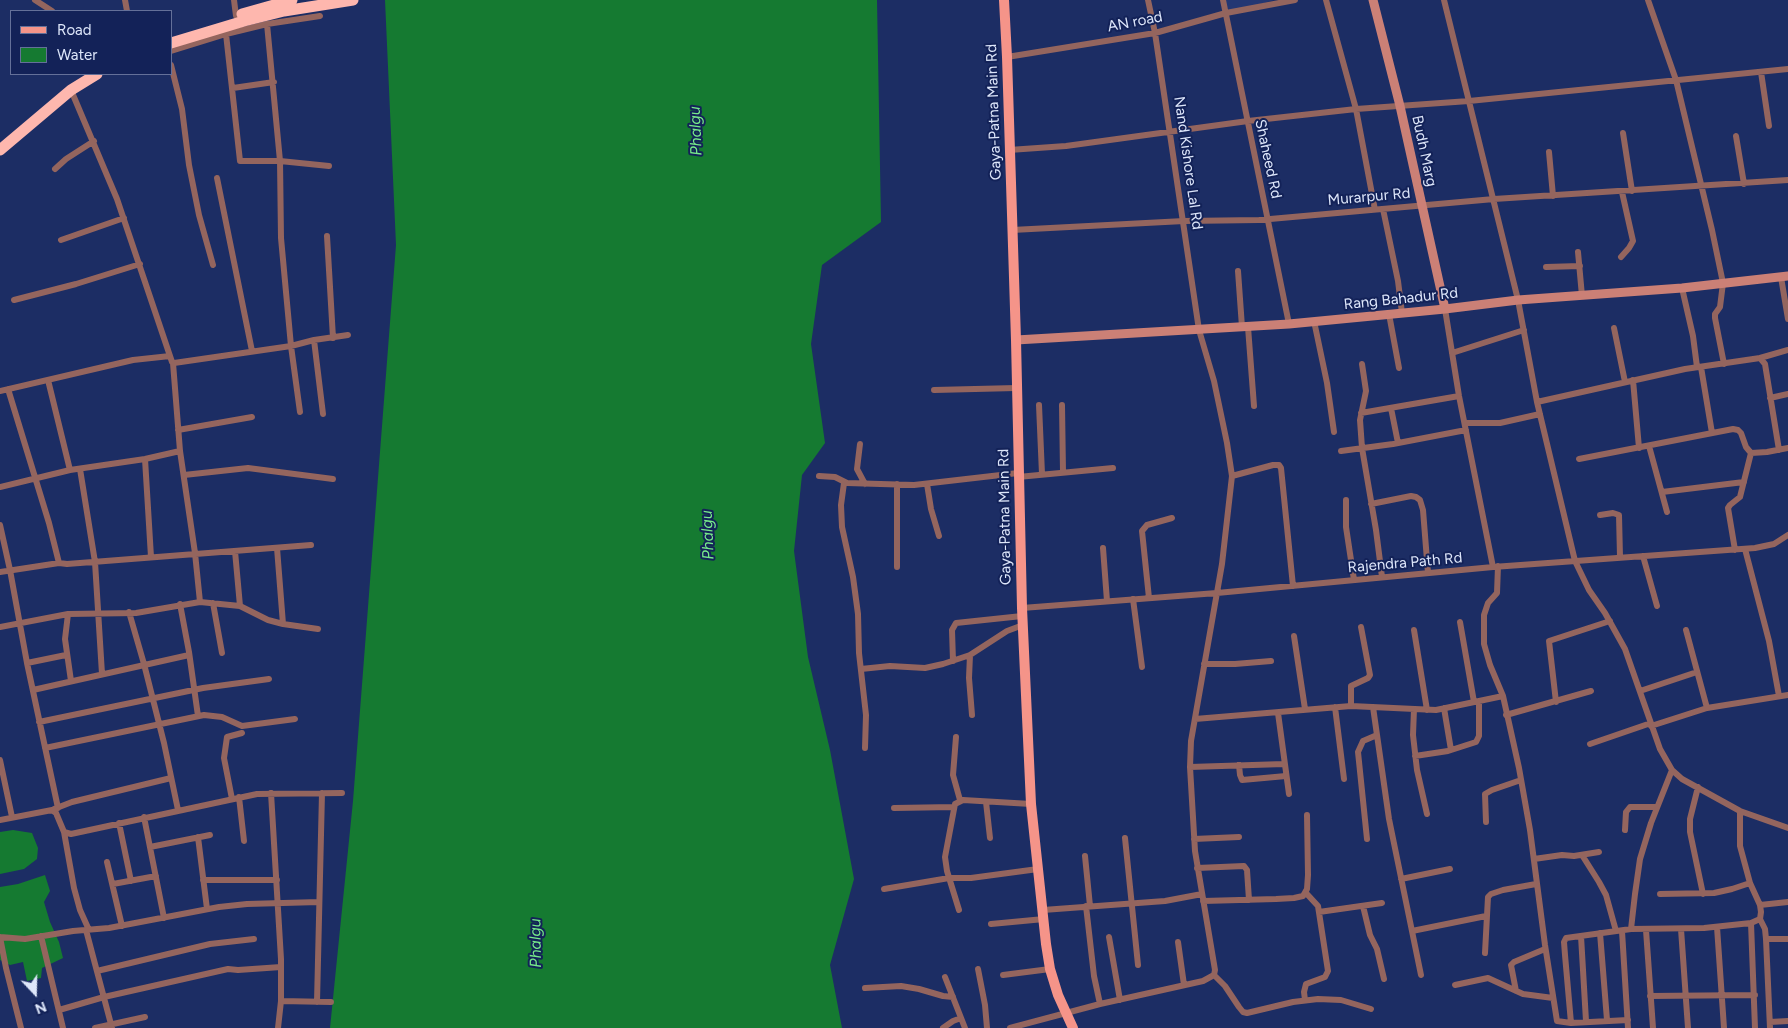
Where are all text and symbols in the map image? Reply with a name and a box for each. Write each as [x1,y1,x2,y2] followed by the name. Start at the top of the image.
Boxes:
[1106,8,1164,36] street label: AN road
[10,10,172,75] legend
[57,21,92,39] text: Road
[983,44,1005,180] street label: Gaya-Patna Main Rd
[57,46,97,64] text: Water
[1170,95,1206,231] street label: Nand Kishore Lal Rd
[686,106,706,156] water label: Phalgu
[1408,114,1440,188] street label: Budh Marg
[1251,118,1285,200] street label: Shaheed Rd
[1327,184,1411,210] street label: Murarpur Rd
[1343,284,1459,314] street label: Rang Bahadur Rd
[995,449,1015,585] street label: Gaya-Patna Main Rd
[698,510,718,560] water label: Phalgu
[1347,549,1463,577] street label: Rajendra Path Rd
[526,918,546,968] water label: Phalgu
[10,968,60,1018] north arrow
[32,998,49,1017] text: N

